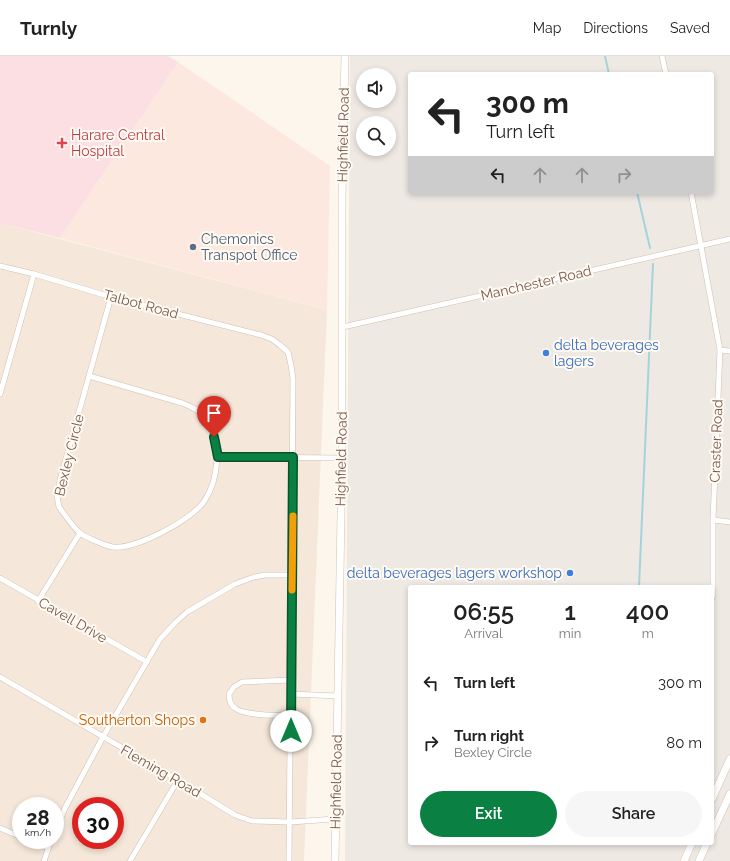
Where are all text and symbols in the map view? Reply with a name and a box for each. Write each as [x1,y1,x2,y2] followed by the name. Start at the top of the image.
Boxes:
[20,17,77,39] text: Turnly
[533,20,561,36] text: Map
[583,20,648,36] text: Directions
[670,20,710,36] text: Saved
[356,68,396,156] map controls
[356,68,396,108] button: sound
[334,87,352,183] street label: Highfield Road
[486,87,569,120] text: 300 m
[420,88,472,140] icon: left
[356,116,396,156] button: search
[486,121,555,142] text: Turn left
[71,127,165,159] place label: Harare Central Hospital
[56,137,68,149] marker: Harare Central Hospital
[487,164,509,186] icon: left
[529,164,551,186] icon: ahead
[571,164,593,186] icon: ahead
[613,164,635,186] icon: right
[201,231,297,263] place label: Chemonics Transpot Office
[188,242,198,252] marker: Chemonics Transpot Office
[479,262,593,304] street label: Manchester Road
[102,286,180,322] street label: Talbot Road
[554,337,659,369] place label: delta beverages lagers
[541,348,551,358] marker: delta beverages lagers
[197,396,231,437] pin
[707,399,725,483] street label: Craster Road
[203,402,225,424] icon: arrive
[332,411,350,507] street label: Highfield Road
[51,412,87,498] street label: Bexley Circle
[347,565,562,581] place label: delta beverages lagers workshop
[565,568,575,578] marker: delta beverages lagers workshop
[36,594,110,646] street label: Cavell Drive
[453,597,514,626] text: 06:55
[564,597,576,626] text: 1
[626,597,669,626] text: 400
[464,626,503,641] text: Arrival
[559,626,581,641] text: min
[642,626,654,641] text: m
[420,672,442,694] icon: left
[454,674,515,692] text: Turn left
[658,674,702,692] text: 300 m
[270,710,312,752] position arrow
[79,712,195,728] place label: Southerton Shops
[198,715,208,725] marker: Southerton Shops
[454,727,524,745] text: Turn right
[420,732,442,754] icon: right
[327,734,345,830] street label: Highfield Road
[666,734,702,752] text: 80 m
[118,742,204,800] street label: Fleming Road
[454,745,532,760] text: Bexley Circle
[420,791,557,837] button: Exit
[565,791,702,837] button: Share
[72,797,124,849] speed limit sign: 30
[26,806,50,830] text: 28
[25,827,51,838] text: km/h

